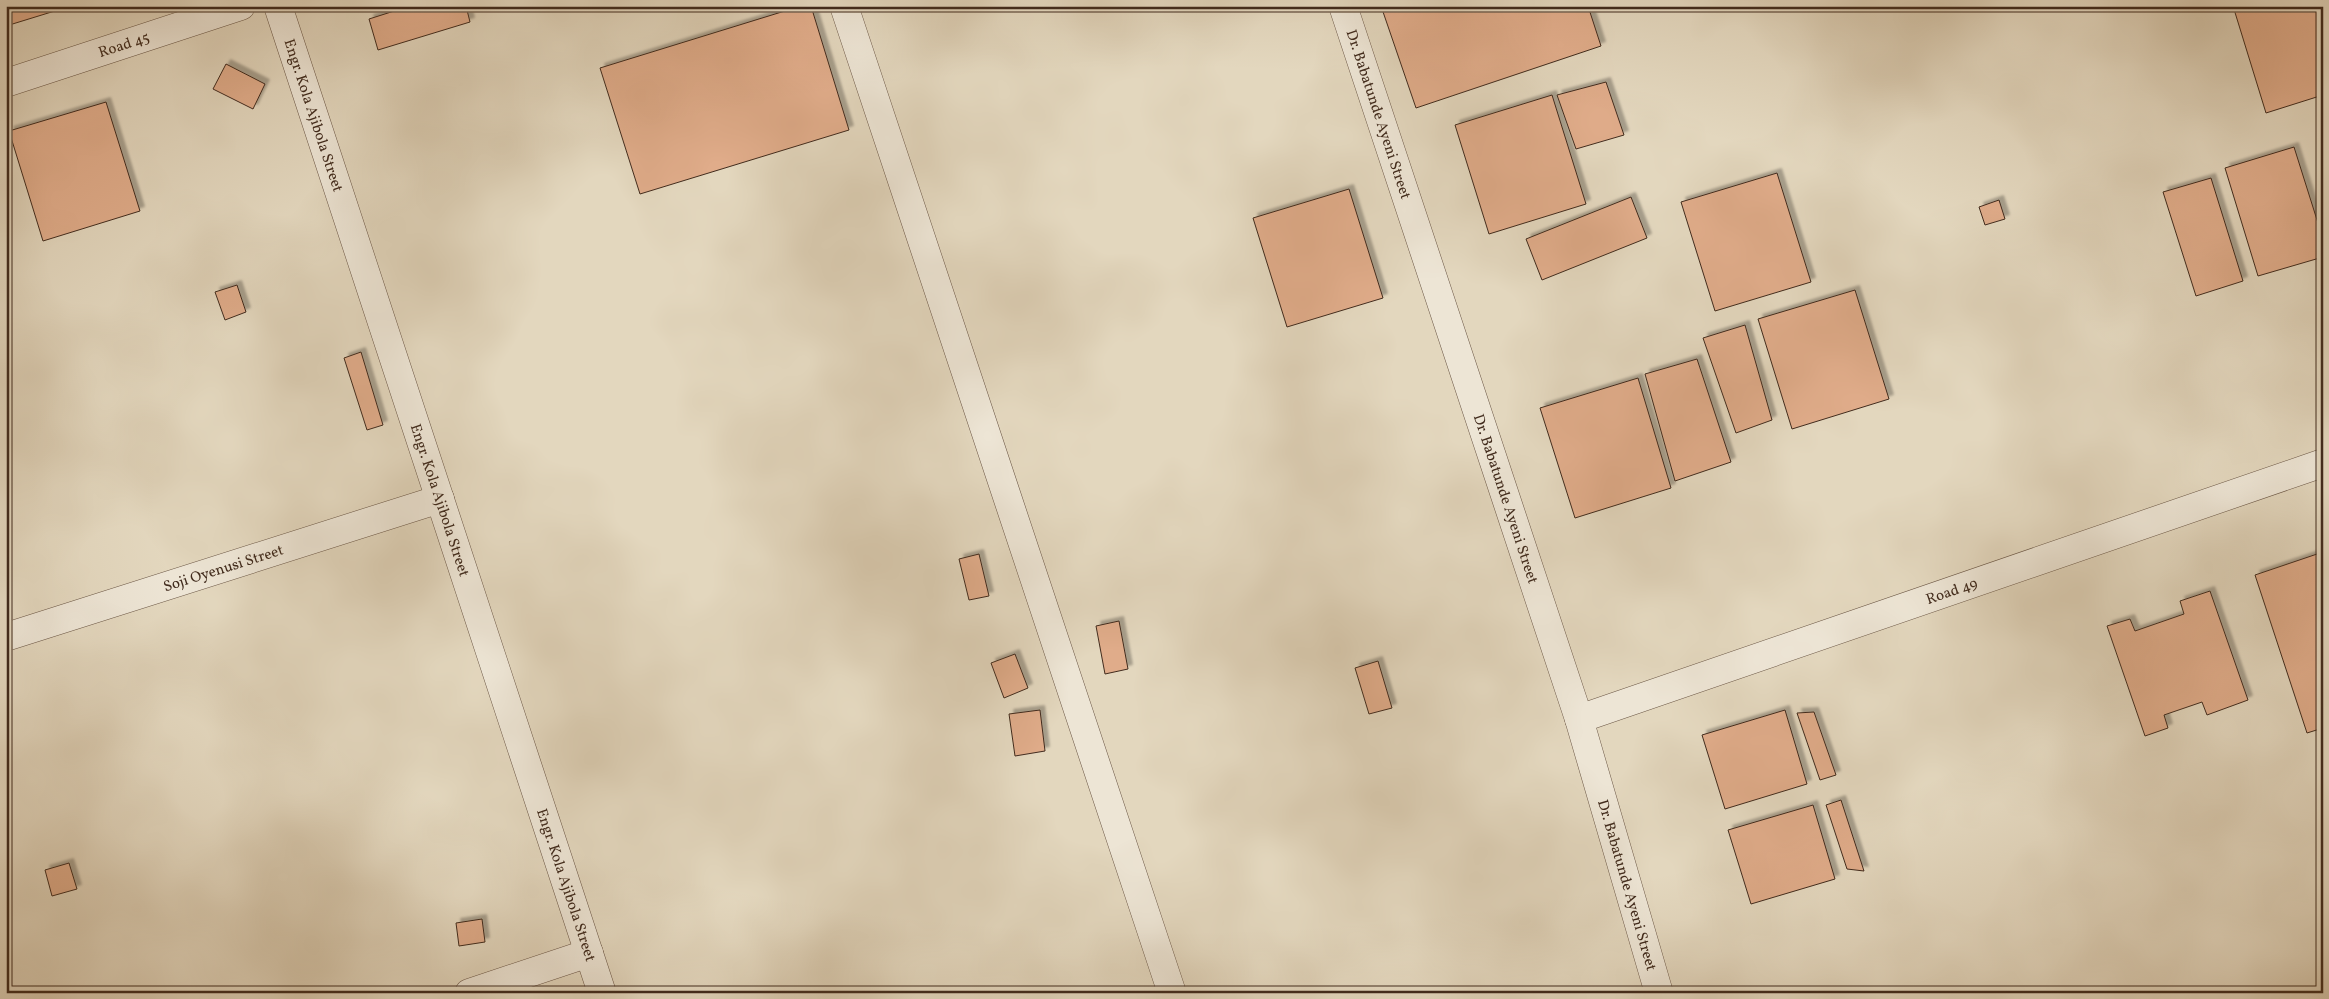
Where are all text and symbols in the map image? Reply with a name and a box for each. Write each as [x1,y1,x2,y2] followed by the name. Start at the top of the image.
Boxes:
[1340,27,1415,202] street label: Dr. Babatunde Ayeni Street
[96,28,153,64] street label: Road 45
[278,36,347,195] street label: Engr. Kola Ajibola Street
[1467,412,1543,587] street label: Dr. Babatunde Ayeni Street
[404,421,474,580] street label: Engr. Kola Ajibola Street
[161,540,286,598] street label: Soji Oyenusi Street
[1923,574,1981,611] street label: Road 49
[1591,797,1661,974] street label: Dr. Babatunde Ayeni Street
[530,806,600,965] street label: Engr. Kola Ajibola Street

